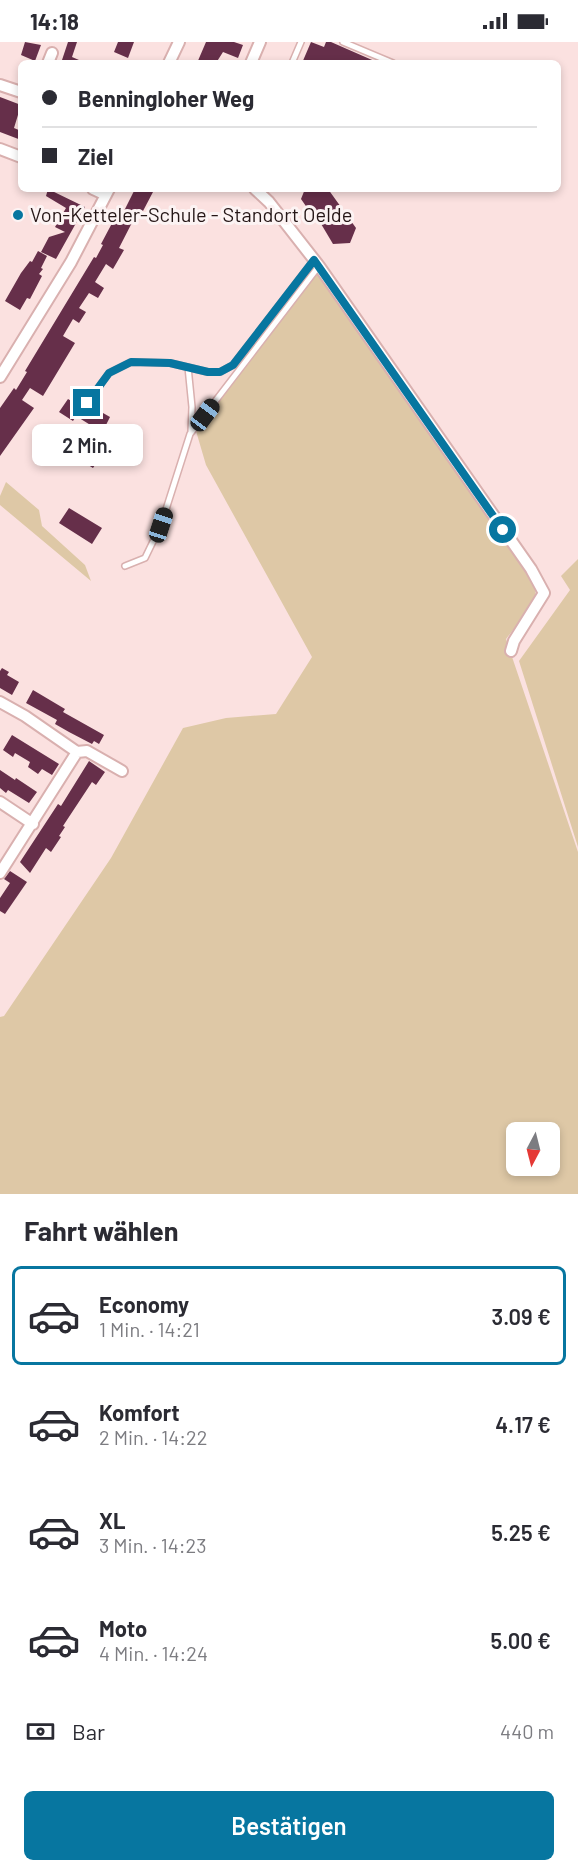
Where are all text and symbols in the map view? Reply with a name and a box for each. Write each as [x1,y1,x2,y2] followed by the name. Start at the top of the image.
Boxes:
[30,8,79,34] text: 14:18
[78,85,254,111] text: Benningloher Weg
[78,143,113,169] text: Ziel
[30,202,352,226] place label: Von-Ketteler-Schule - Standort Oelde
[11,208,25,222] marker: Von-Ketteler-Schule - Standort Oelde
[73,389,100,416] route end
[187,395,223,435] car
[32,424,142,466] callout: 2 Min.
[62,433,113,457] text: 2 Min.
[147,505,175,545] car
[489,516,516,543] route start
[506,1122,560,1176] north arrow
[506,1122,560,1176] map controls
[24,1214,179,1246] text: Fahrt wählen
[27,1289,81,1343] icon: car
[99,1291,189,1317] text: Economy
[491,1303,551,1329] text: 3.09 €
[99,1317,200,1341] text: 1 Min. · 14:21
[27,1397,81,1451] icon: car
[99,1399,180,1425] text: Komfort
[495,1411,551,1437] text: 4.17 €
[99,1425,207,1449] text: 2 Min. · 14:22
[27,1505,81,1559] icon: car
[99,1507,125,1533] text: XL
[491,1519,551,1545] text: 5.25 €
[99,1533,207,1557] text: 3 Min. · 14:23
[27,1613,81,1667] icon: car
[99,1615,147,1641] text: Moto
[491,1627,551,1653] text: 5.00 €
[99,1641,208,1665] text: 4 Min. · 14:24
[24,1715,57,1748] icon: cash
[72,1718,105,1744] text: Bar
[500,1719,554,1743] text: 440 m
[24,1791,554,1860] button: Bestätigen

